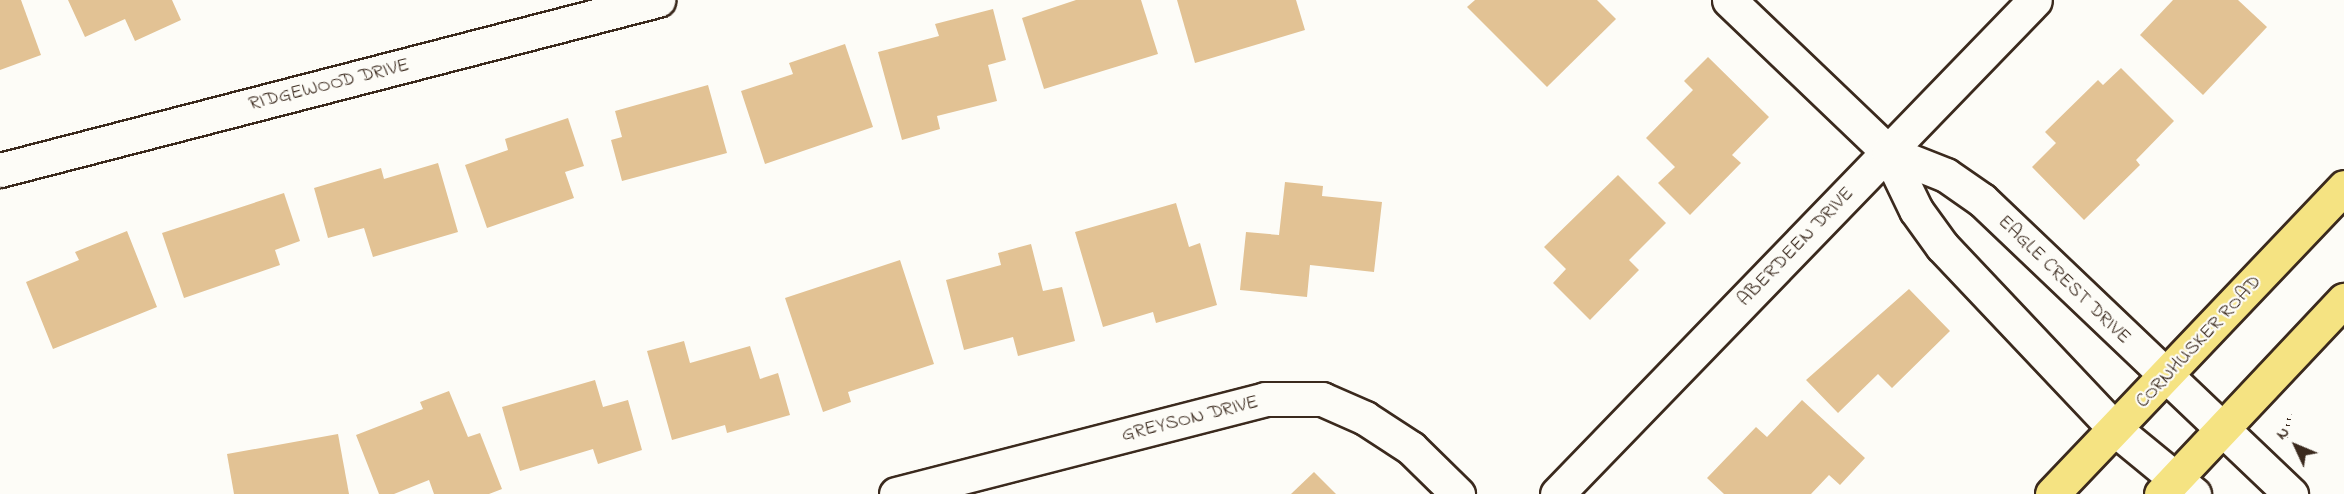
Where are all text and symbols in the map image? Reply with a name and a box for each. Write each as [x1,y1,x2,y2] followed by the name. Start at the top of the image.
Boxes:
[246,53,412,117] street label: RIDGEWOOD DRIVE
[1733,182,1859,312] street label: ABERDEEN DRIVE
[1992,210,2136,350] street label: EAGLE CREST DRIVE
[2131,270,2267,414] street label: CORNHUSKER ROAD
[1119,390,1261,448] street label: GREYSON DRIVE
[2266,416,2326,476] north arrow
[2271,421,2295,446] text: N

